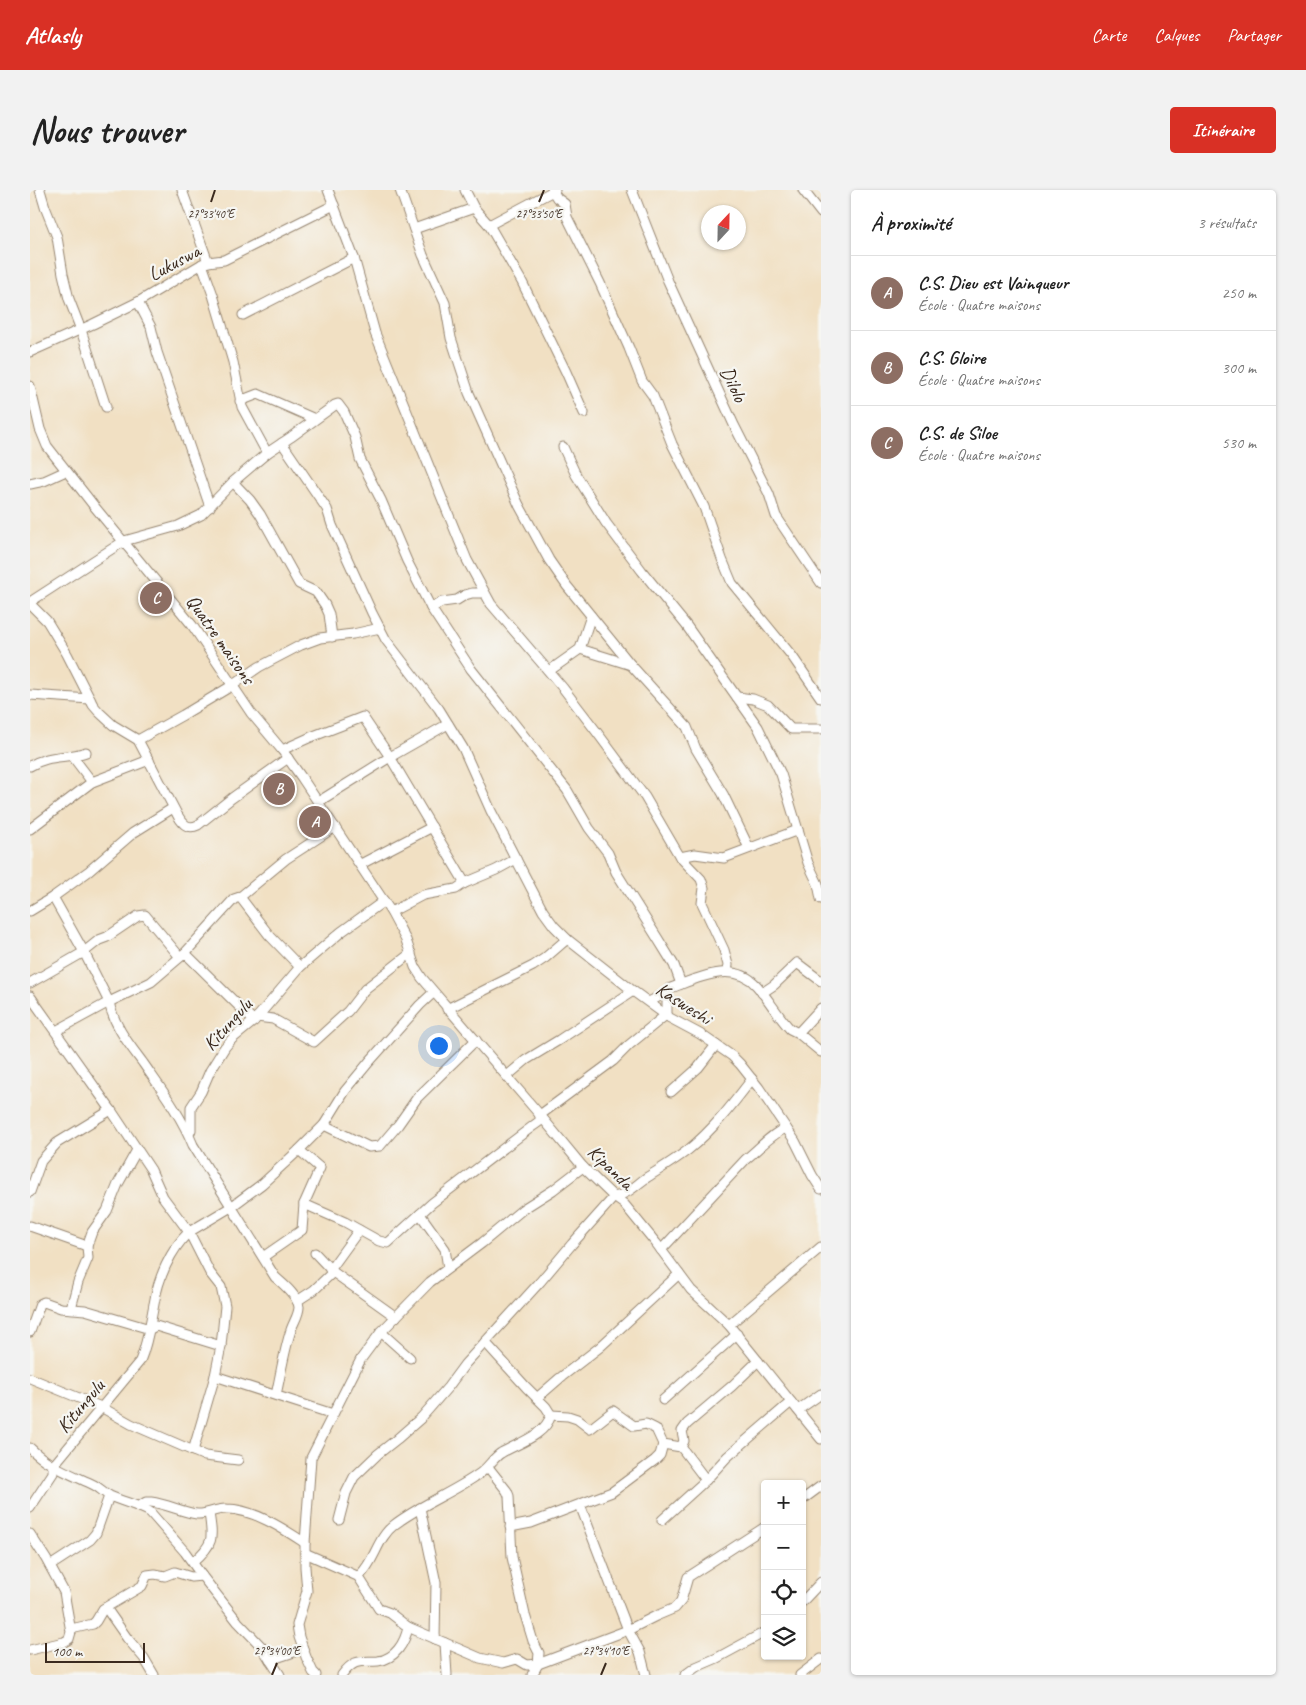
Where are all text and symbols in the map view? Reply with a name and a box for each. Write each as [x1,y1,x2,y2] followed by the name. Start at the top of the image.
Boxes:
[25,20,81,50] text: Atlasly
[1092,24,1126,46] text: Carte
[1154,24,1199,46] text: Calques
[1227,24,1281,46] text: Partager
[1170,107,1276,153] button: Itinéraire
[30,108,184,153] text: Nous trouver
[701,205,746,250] north arrow
[188,206,236,222] text: 27°33'40"E
[516,206,564,222] text: 27°33'50"E
[871,210,951,236] text: À proximité
[1197,213,1256,233] text: 3 résultats
[144,238,206,286] street label: Lukuswa
[918,271,1068,295] text: C.S. Dieu est Vainqueur
[883,283,891,303] text: A
[1222,283,1256,303] text: 250 m
[918,295,1040,315] text: École · Quatre maisons
[918,346,985,370] text: C.S. Gloire
[883,358,891,378] text: B
[1222,358,1256,378] text: 300 m
[715,362,753,407] street label: Dilolo
[918,370,1040,390] text: École · Quatre maisons
[918,421,997,445] text: C.S. de Siloe
[883,433,891,453] text: C
[1222,433,1256,453] text: 530 m
[918,445,1040,465] text: École · Quatre maisons
[140,579,172,617] pin: C
[181,590,262,691] street label: Quatre maisons
[263,770,295,808] pin: B
[299,803,331,841] pin: A
[651,976,718,1032] street label: Kasweshi
[197,992,259,1056] street label: Kitungulu
[426,1033,452,1059] your location
[582,1139,640,1197] street label: Kipanda
[51,1373,111,1438] street label: Kitungulu
[761,1480,806,1660] map controls
[761,1480,806,1525] button: +
[761,1525,806,1570] button: −
[761,1570,806,1615] button: locate
[761,1615,806,1660] button: layers
[45,1640,145,1663] scale bar
[52,1643,82,1660] text: 100 m
[254,1643,302,1659] text: 27°34'00"E
[583,1643,631,1659] text: 27°34'10"E

